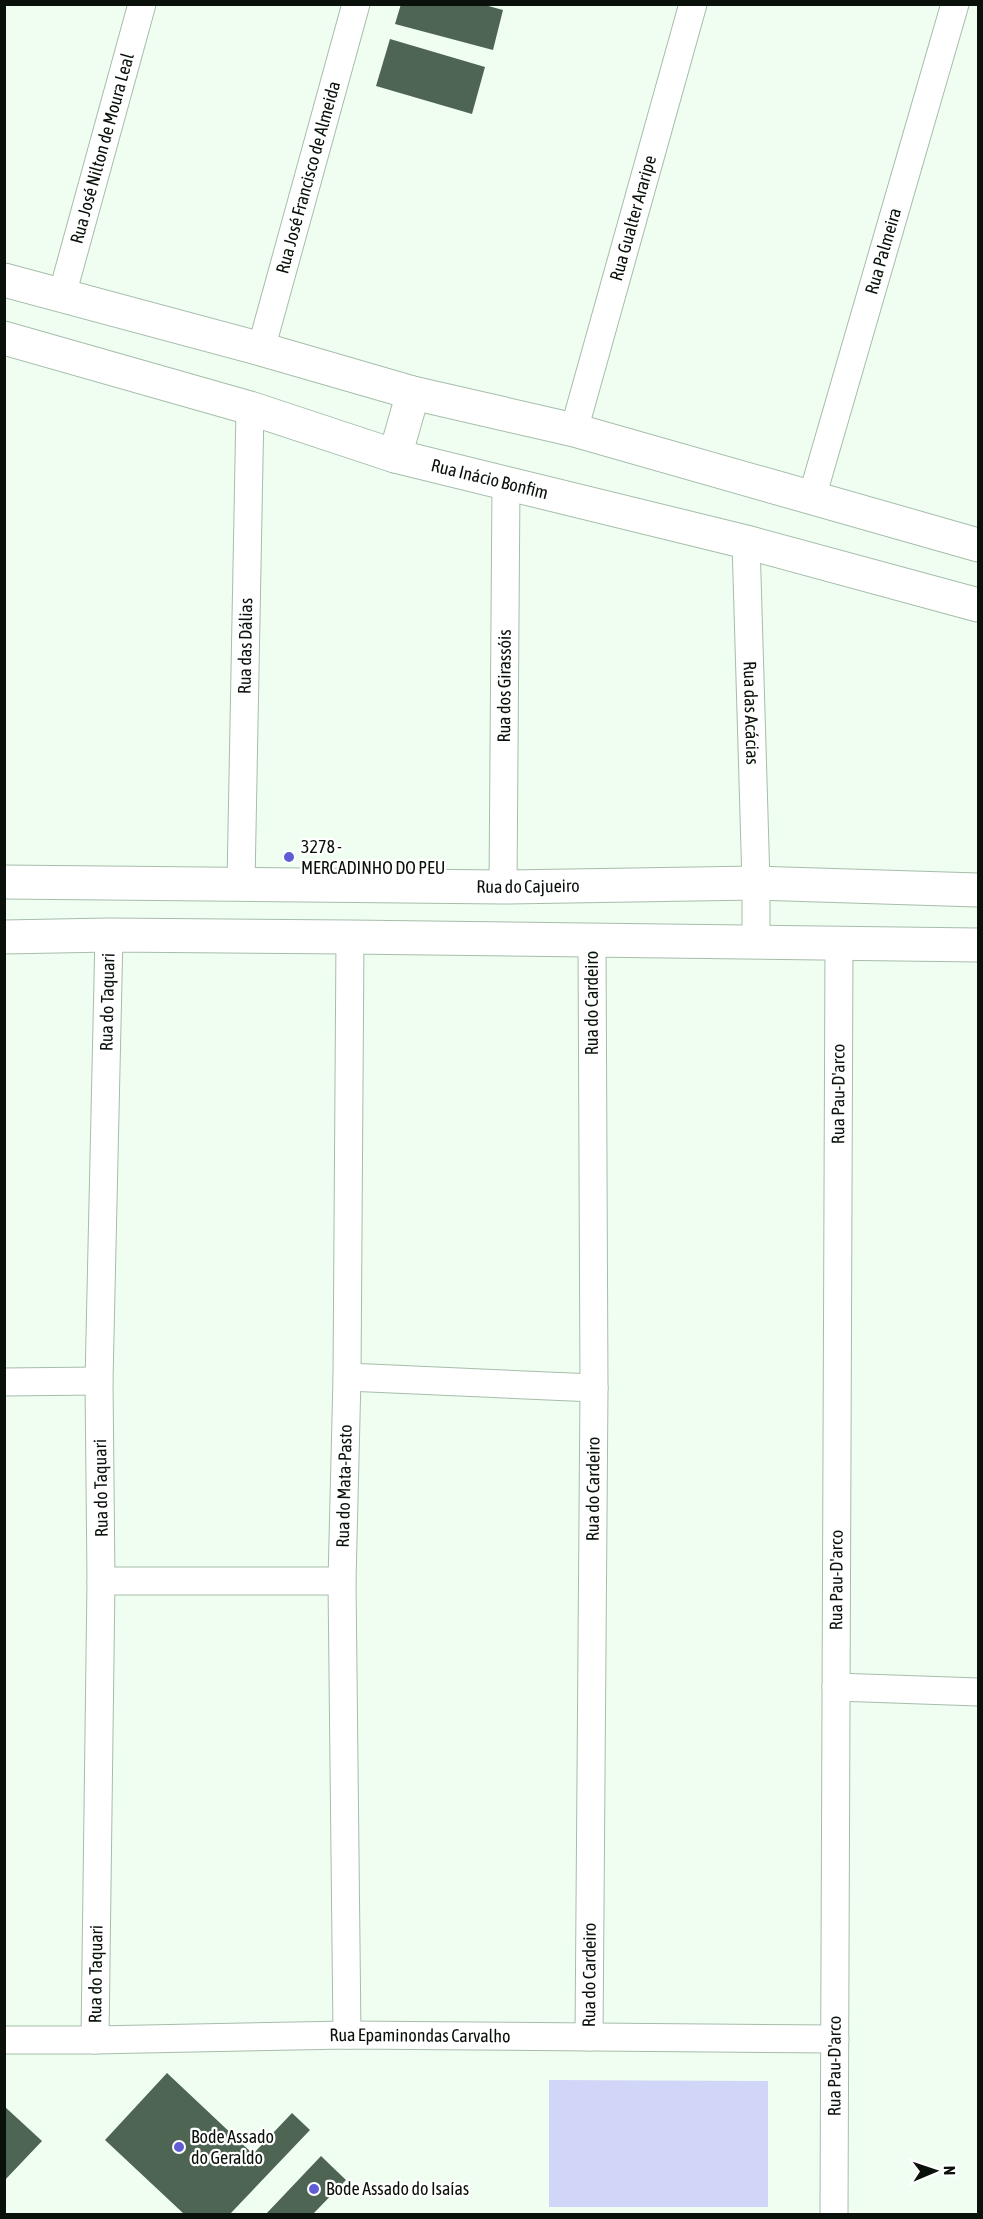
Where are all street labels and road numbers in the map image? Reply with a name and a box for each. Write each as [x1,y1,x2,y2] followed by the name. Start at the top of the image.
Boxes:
[66,51,138,246] street label: Rua José Nilton de Moura Leal
[271,79,344,276] street label: Rua José Francisco de Almeida
[605,153,660,283] street label: Rua Gualter Araripe
[860,205,905,297] street label: Rua Palmeira
[429,454,551,503] street label: Rua Inácio Bonfim
[234,598,256,694] street label: Rua das Dálias
[493,629,515,743] street label: Rua dos Girassóis
[739,661,764,765] street label: Rua das Acácias
[476,875,580,897] street label: Rua do Cajueiro
[581,951,602,1055] street label: Rua do Cardeiro
[95,953,119,1051] street label: Rua do Taquari
[827,1044,849,1144] street label: Rua Pau-D'arco
[332,1424,356,1548] street label: Rua do Mata-Pasto
[582,1437,604,1541] street label: Rua do Cardeiro
[89,1439,112,1537] street label: Rua do Taquari
[825,1530,847,1630] street label: Rua Pau-D'arco
[578,1923,600,2027] street label: Rua do Cardeiro
[84,1925,107,2023] street label: Rua do Taquari
[823,2016,845,2116] street label: Rua Pau-D'arco
[329,2024,511,2046] street label: Rua Epaminondas Carvalho

